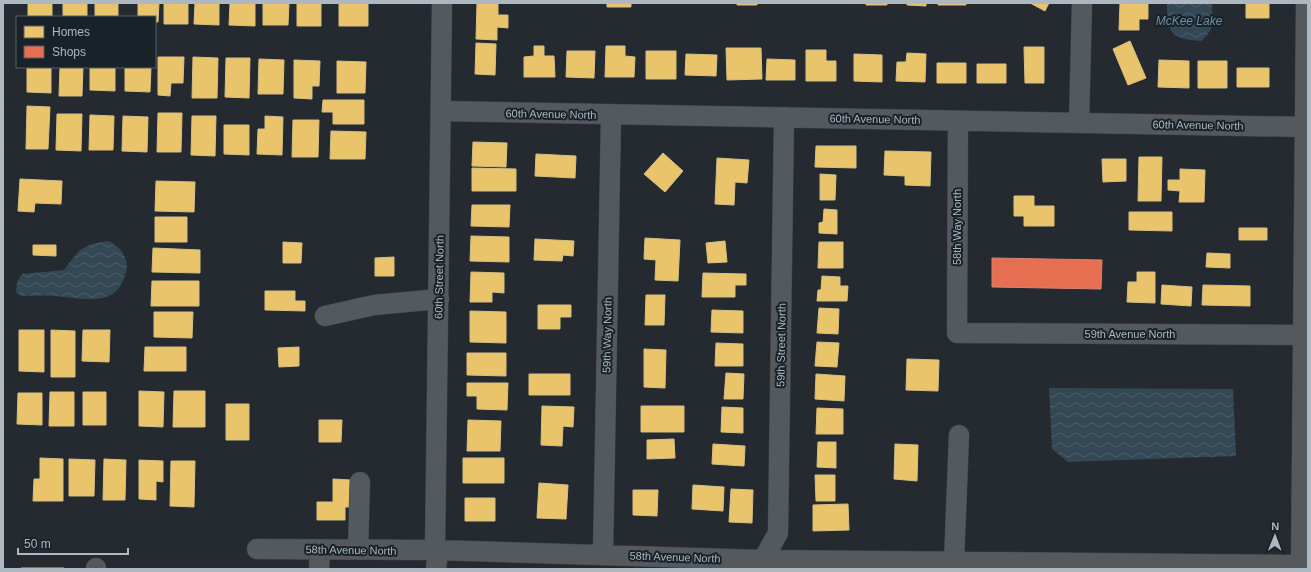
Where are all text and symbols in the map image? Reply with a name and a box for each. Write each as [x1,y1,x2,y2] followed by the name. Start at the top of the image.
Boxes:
[1156,14,1223,28] water label: McKee Lake
[16,16,156,68] legend
[52,25,90,39] text: Homes
[52,45,86,59] text: Shops
[505,107,597,121] street label: 60th Avenue North
[829,112,921,126] street label: 60th Avenue North
[1152,118,1244,132] street label: 60th Avenue North
[951,189,963,265] street label: 58th Way North
[432,235,446,319] street label: 60th Street North
[600,297,614,373] street label: 59th Way North
[774,303,788,387] street label: 59th Street North
[1085,328,1175,340] street label: 59th Avenue North
[1255,516,1295,556] north arrow
[1271,520,1279,532] text: N
[18,530,128,556] scale bar
[24,537,51,551] text: 50 m
[305,543,397,557] street label: 58th Avenue North
[629,549,721,565] street label: 58th Avenue North

